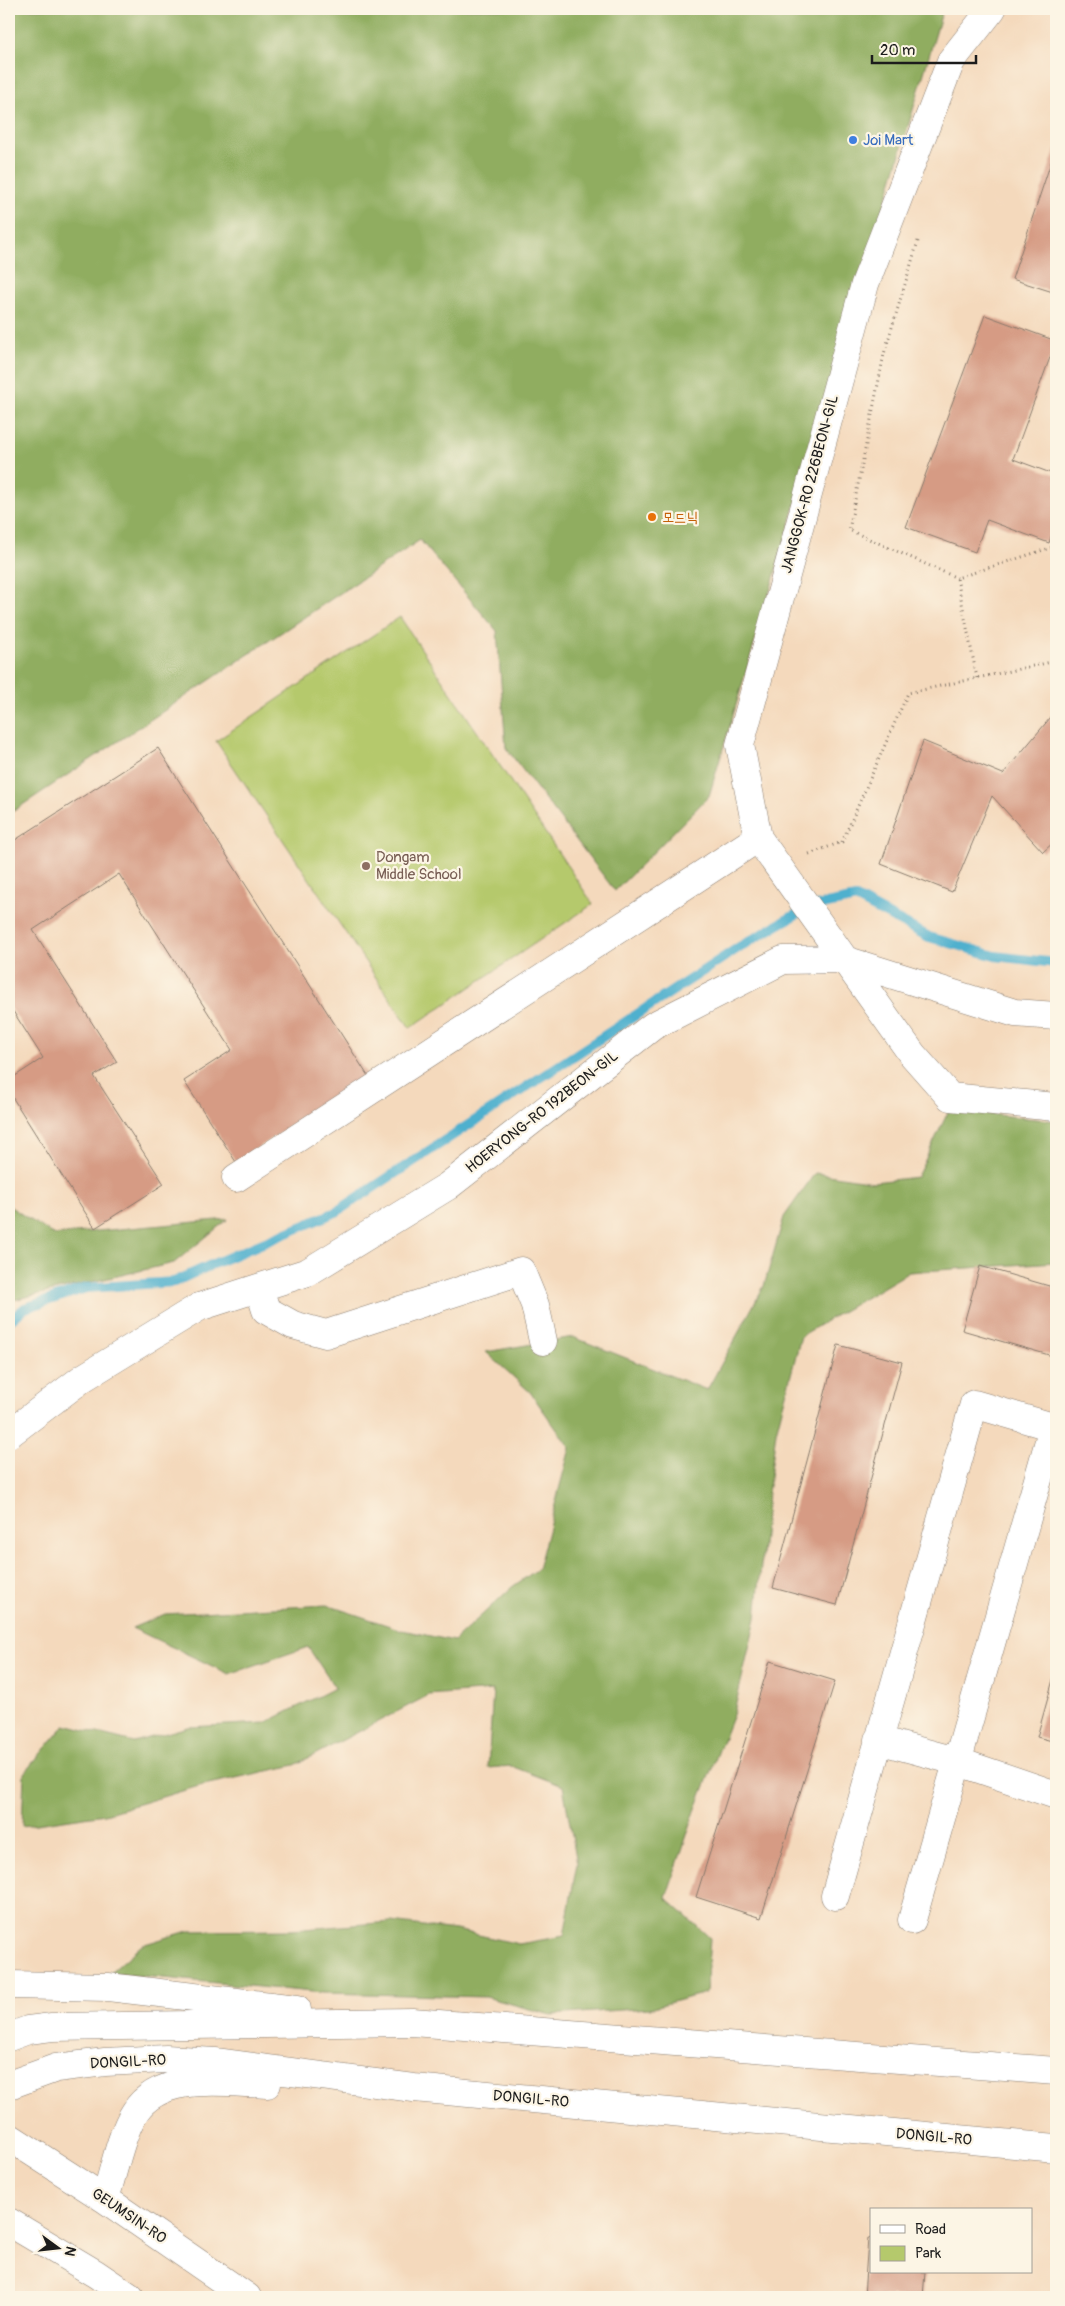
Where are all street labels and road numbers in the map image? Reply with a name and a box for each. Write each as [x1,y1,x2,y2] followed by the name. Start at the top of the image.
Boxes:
[777,393,843,575] street label: JANGGOK-RO 226BEON-GIL
[462,1046,622,1178] street label: HOERYONG-RO 192BEON-GIL
[89,2051,167,2073] street label: DONGIL-RO
[492,2086,570,2112] street label: DONGIL-RO
[895,2124,973,2150] street label: DONGIL-RO
[88,2184,170,2248] street label: GEUMSIN-RO

